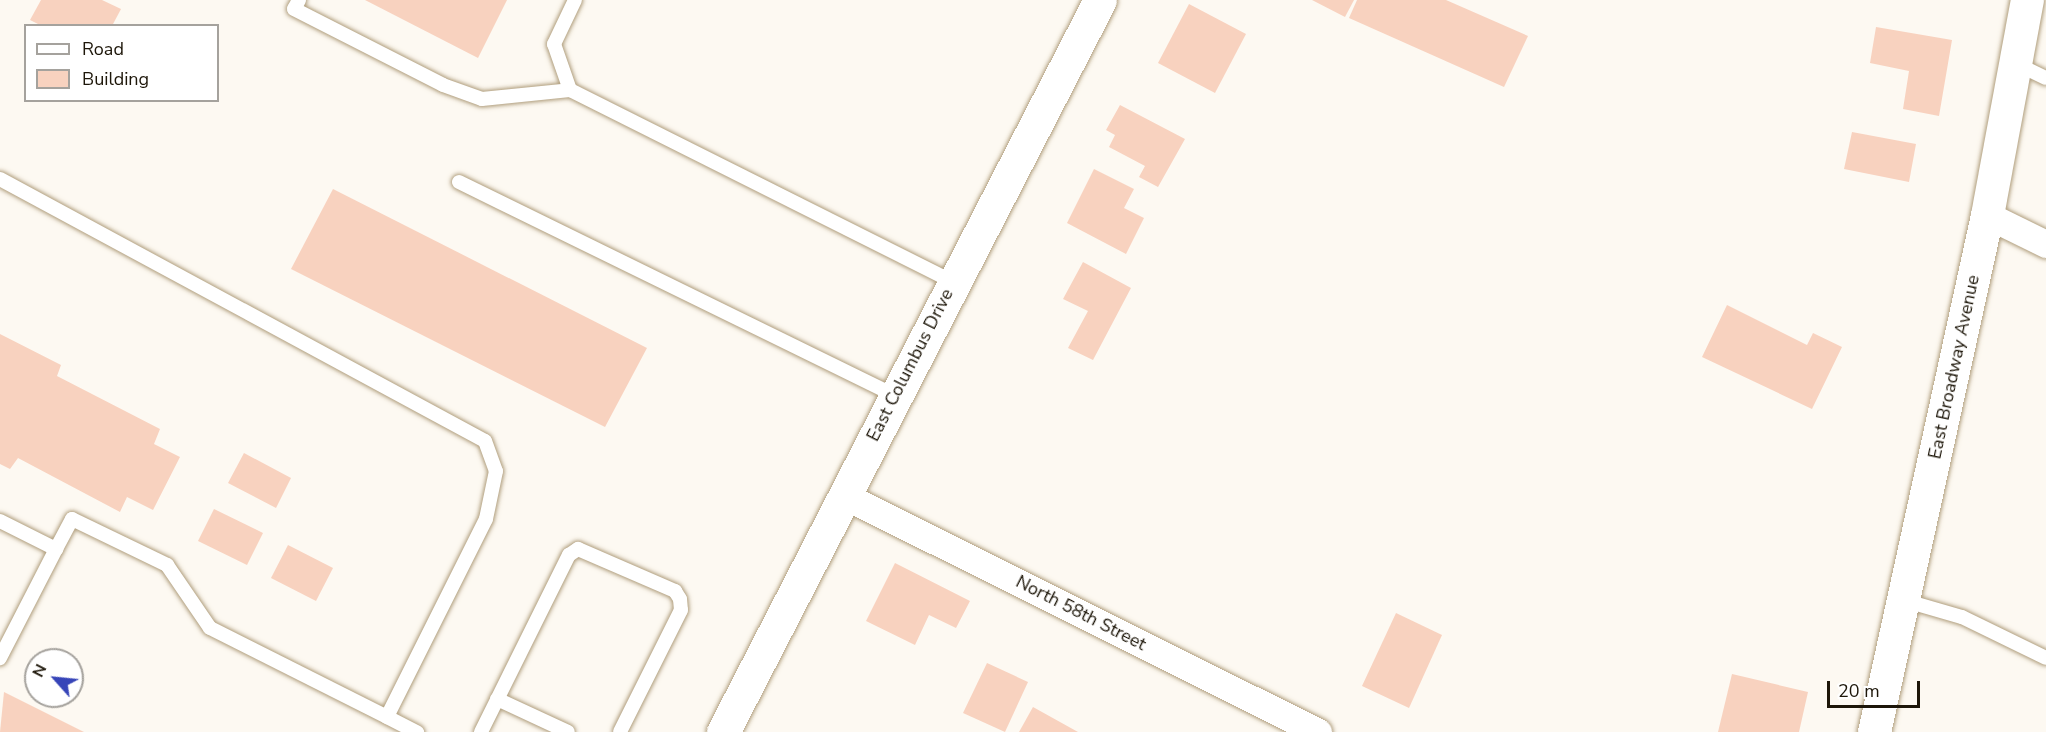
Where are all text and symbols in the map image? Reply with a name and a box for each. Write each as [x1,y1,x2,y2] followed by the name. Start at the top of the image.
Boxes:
[24,24,219,102] legend
[82,37,124,61] text: Road
[82,67,149,91] text: Building
[1924,273,1984,461] street label: East Broadway Avenue
[862,285,958,445] street label: East Columbus Drive
[1012,571,1150,655] street label: North 58th Street
[24,648,84,708] north arrow
[27,660,52,681] text: N
[1830,669,1923,707] scale bar
[1838,679,1880,703] text: 20 m

